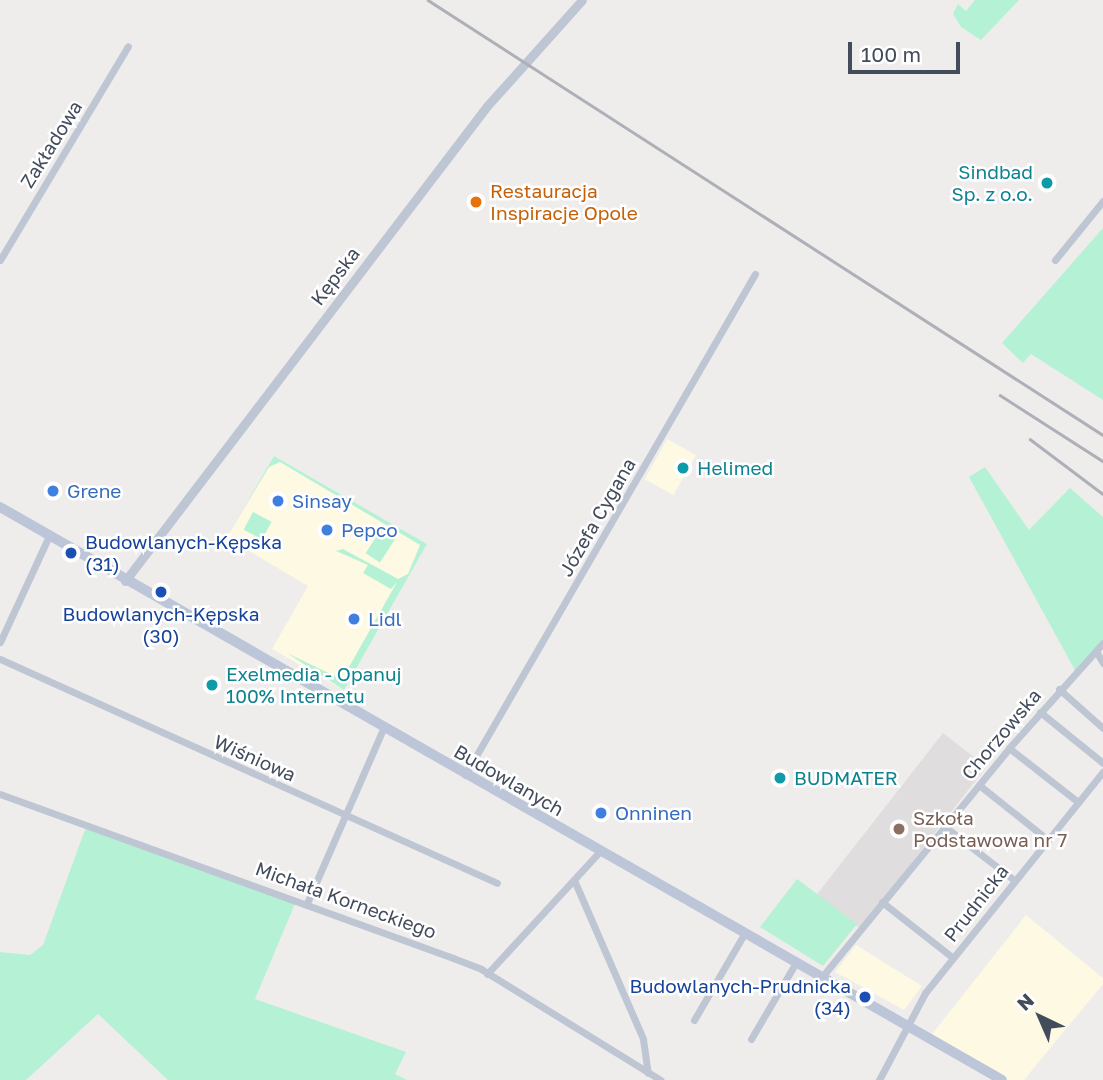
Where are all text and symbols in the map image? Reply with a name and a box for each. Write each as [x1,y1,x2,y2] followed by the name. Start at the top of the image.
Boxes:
[851,28,963,72] scale bar
[861,41,921,67] text: 100 m
[15,96,87,192] street label: Zakładowa
[952,161,1033,205] place label: Sindbad Sp. z o.o.
[1039,175,1055,191] marker: Sindbad Sp. z o.o.
[490,180,638,224] place label: Restauracja Inspiracje Opole
[468,194,484,210] marker: Restauracja Inspiracje Opole
[306,242,364,310] street label: Kępska
[554,454,640,580] street label: Józefa Cygana
[697,457,773,479] place label: Helimed
[675,460,691,476] marker: Helimed
[67,480,121,502] place label: Grene
[45,483,61,499] marker: Grene
[292,490,352,512] place label: Sinsay
[270,493,286,509] marker: Sinsay
[341,519,398,541] place label: Pepco
[319,522,335,538] marker: Pepco
[85,531,282,575] place label: Budowlanych-Kępska (31)
[63,545,79,561] marker: Budowlanych-Kępska (31)
[153,584,169,600] marker: Budowlanych-Kępska (30)
[63,603,259,647] place label: Budowlanych-Kępska (30)
[368,608,402,630] place label: Lidl
[346,611,362,627] marker: Lidl
[226,663,402,707] place label: Exelmedia - Opanuj 100% Internetu
[204,677,220,693] marker: Exelmedia - Opanuj 100% Internetu
[957,684,1045,784] street label: Chorzowska
[211,730,299,786] street label: Wiśniowa
[450,739,568,821] street label: Budowlanych
[794,767,898,789] place label: BUDMATER
[772,770,788,786] marker: BUDMATER
[615,802,692,824] place label: Onninen
[593,805,609,821] marker: Onninen
[913,807,1067,851] place label: Szkoła Podstawowa nr 7
[891,821,907,837] marker: Szkoła Podstawowa nr 7
[253,857,439,943] street label: Michała Korneckiego
[939,860,1013,946] street label: Prudnicka
[629,975,851,1019] place label: Budowlanych-Prudnicka (34)
[1005,982,1075,1052] north arrow
[1012,988,1038,1015] text: N
[857,989,873,1005] marker: Budowlanych-Prudnicka (34)

